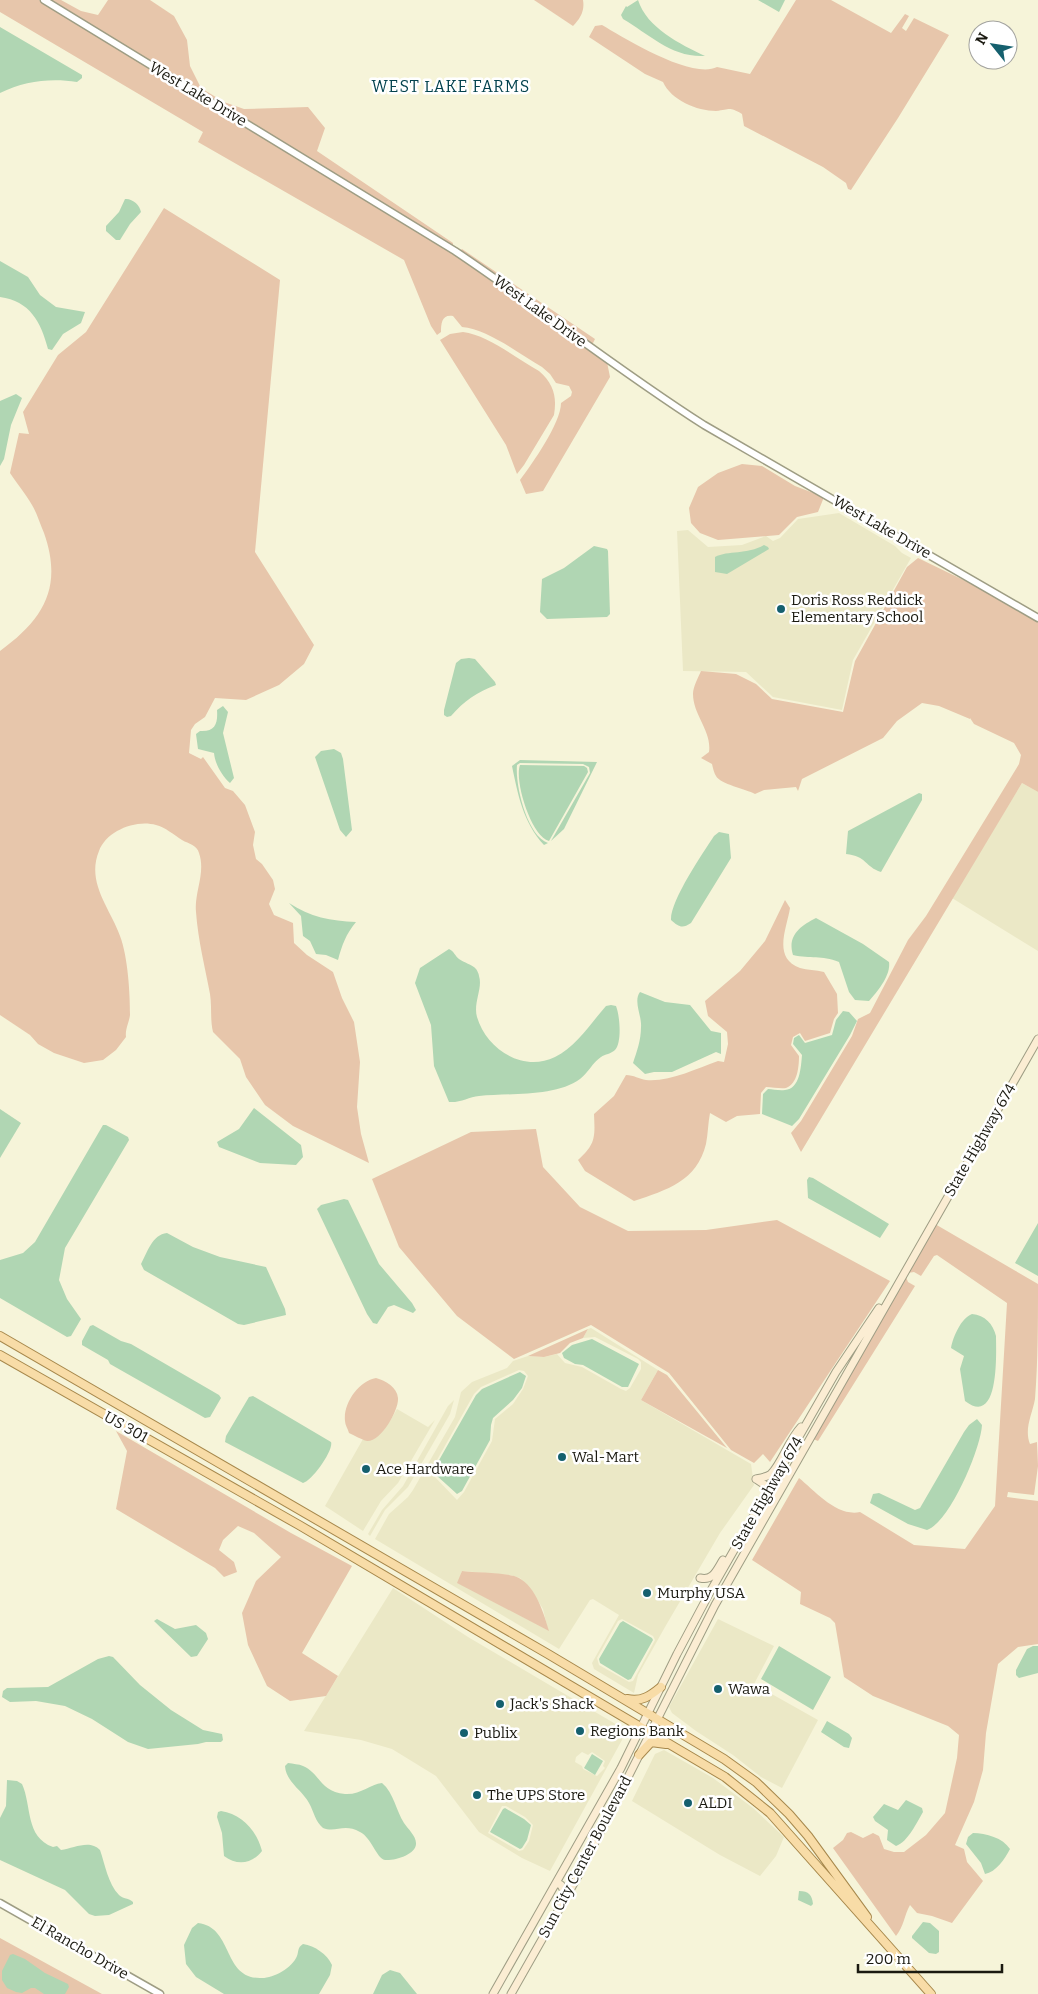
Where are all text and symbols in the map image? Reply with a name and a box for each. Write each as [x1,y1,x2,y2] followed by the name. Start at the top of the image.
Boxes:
[968,20,1018,70] north arrow
[972,30,992,48] text: N
[146,58,250,130] street label: West Lake Drive
[372,77,530,96] district label: WEST LAKE FARMS
[490,271,590,351] street label: West Lake Drive
[830,492,934,562] street label: West Lake Drive
[791,591,923,626] place label: Doris Ross Reddick Elementary School
[775,603,787,615] marker: Doris Ross Reddick Elementary School
[940,1080,1020,1200] street label: State Highway 674
[101,1408,151,1446] street label: US 301
[727,1433,807,1553] street label: State Highway 674
[572,1448,639,1466] place label: Wal-Mart
[556,1451,568,1463] marker: Wal-Mart
[376,1460,474,1478] place label: Ace Hardware
[360,1463,372,1475] marker: Ace Hardware
[657,1584,746,1602] place label: Murphy USA
[641,1587,653,1599] marker: Murphy USA
[728,1680,770,1698] place label: Wawa
[712,1683,724,1695] marker: Wawa
[509,1695,595,1713] place label: Jack's Shack
[494,1698,506,1710] marker: Jack's Shack
[590,1722,685,1740] place label: Regions Bank
[474,1724,518,1742] place label: Publix
[574,1725,586,1737] marker: Regions Bank
[458,1727,470,1739] marker: Publix
[535,1773,636,1941] street label: Sun City Center Boulevard
[487,1786,585,1804] place label: The UPS Store
[471,1789,483,1801] marker: The UPS Store
[698,1794,733,1812] place label: ALDI
[682,1797,694,1809] marker: ALDI
[28,1913,132,1983] street label: El Rancho Drive
[858,1942,1002,1974] scale bar
[866,1950,911,1968] text: 200 m

